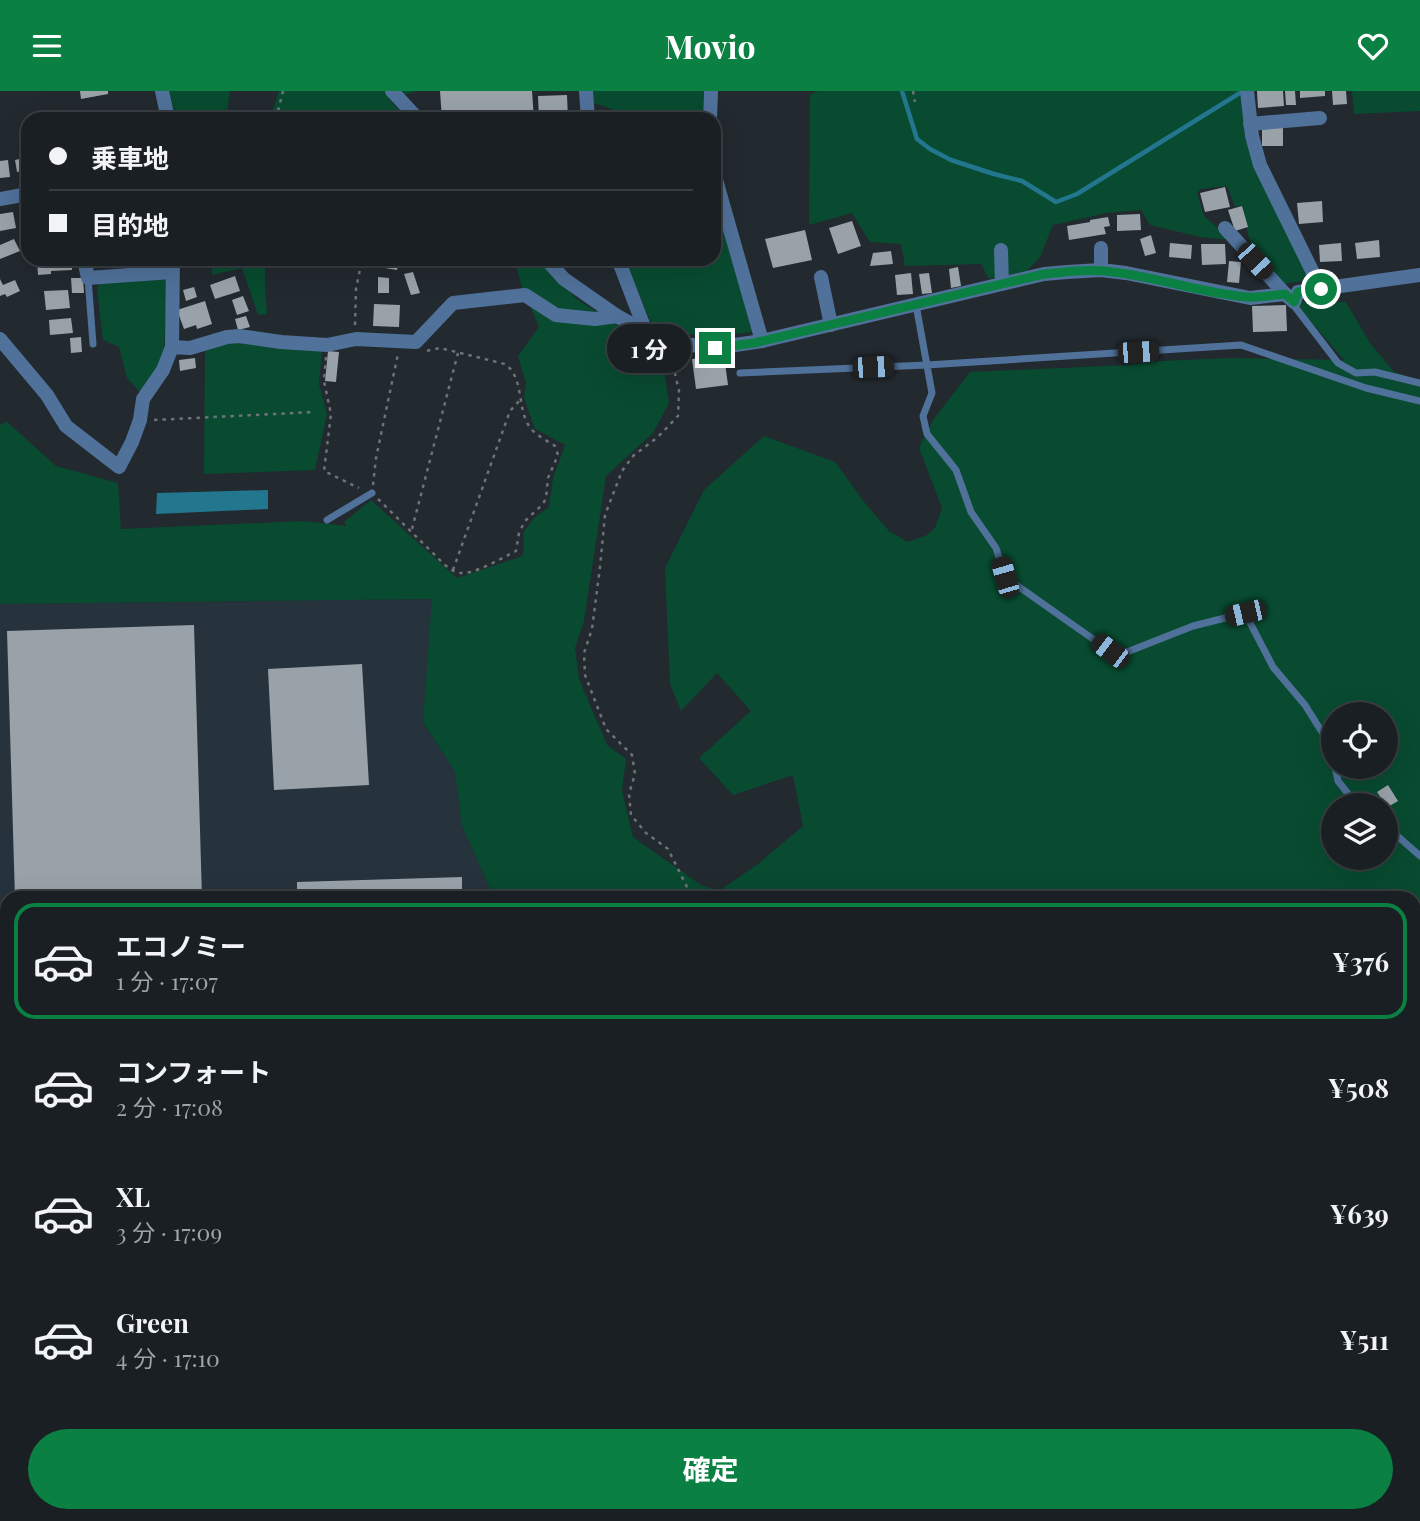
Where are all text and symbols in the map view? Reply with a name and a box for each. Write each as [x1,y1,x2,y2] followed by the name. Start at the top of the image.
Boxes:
[664,24,756,67] text: Movio
[28,27,66,65] icon: menu
[1354,27,1392,65] icon: heart
[91,140,169,175] text: 乗車地
[91,207,169,242] text: 目的地
[1233,238,1278,284] car
[1305,273,1337,305] route start
[606,323,690,373] callout: 1 分
[699,332,731,364] route end
[630,333,668,364] text: 1 分
[1117,340,1160,364] car
[852,356,895,378] car
[990,554,1021,600] car
[1223,598,1268,628] car
[1087,630,1134,672] car
[1321,702,1398,870] map controls
[1321,702,1398,779] button: locate
[1321,793,1398,870] button: layers
[116,928,246,963] text: エコノミー
[32,930,95,993] icon: car
[1332,944,1389,979] text: ¥376
[116,965,218,996] text: 1 分 · 17:07
[116,1054,271,1089] text: コンフォート
[32,1056,95,1119] icon: car
[1328,1070,1389,1105] text: ¥508
[116,1091,223,1122] text: 2 分 · 17:08
[116,1179,150,1214] text: XL
[32,1182,95,1245] icon: car
[1330,1196,1389,1231] text: ¥639
[116,1216,222,1247] text: 3 分 · 17:09
[116,1305,189,1340] text: Green
[32,1308,95,1371] icon: car
[1340,1322,1389,1357] text: ¥511
[116,1342,220,1373] text: 4 分 · 17:10
[28,1429,1393,1509] button: 確定

